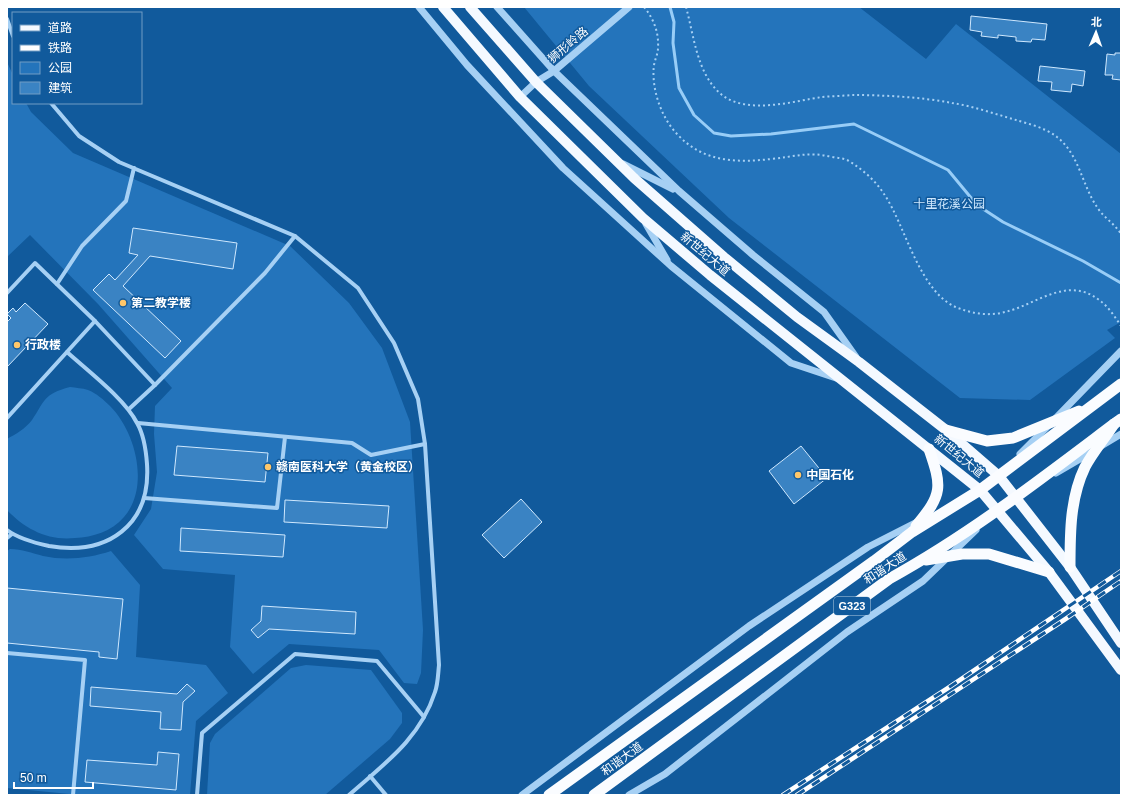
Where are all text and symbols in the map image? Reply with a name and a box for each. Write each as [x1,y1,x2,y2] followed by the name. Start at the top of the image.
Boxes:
[12,12,142,104] legend
[1076,12,1116,52] north arrow
[1091,16,1102,28] text: 北
[48,21,72,35] text: 道路
[545,24,591,66] street label: 狮形岭路
[48,41,72,55] text: 铁路
[48,61,72,75] text: 公园
[48,81,72,95] text: 建筑
[913,197,985,211] park label: 十里花溪公园
[678,229,732,279] street label: 新世纪大道
[131,296,191,310] place label: 第二教学楼
[118,298,128,308] marker: 第二教学楼
[25,338,61,352] place label: 行政楼
[12,340,22,350] marker: 行政楼
[931,432,987,480] street label: 新世纪大道
[276,460,420,474] place label: 赣南医科大学（黄金校区）
[263,462,273,472] marker: 赣南医科大学（黄金校区）
[806,468,854,482] place label: 中国石化
[793,470,803,480] marker: 中国石化
[861,549,909,587] street label: 和谐大道
[834,597,870,615] road number: G323
[598,739,646,779] street label: 和谐大道
[14,764,93,790] scale bar
[20,771,47,785] text: 50 m

